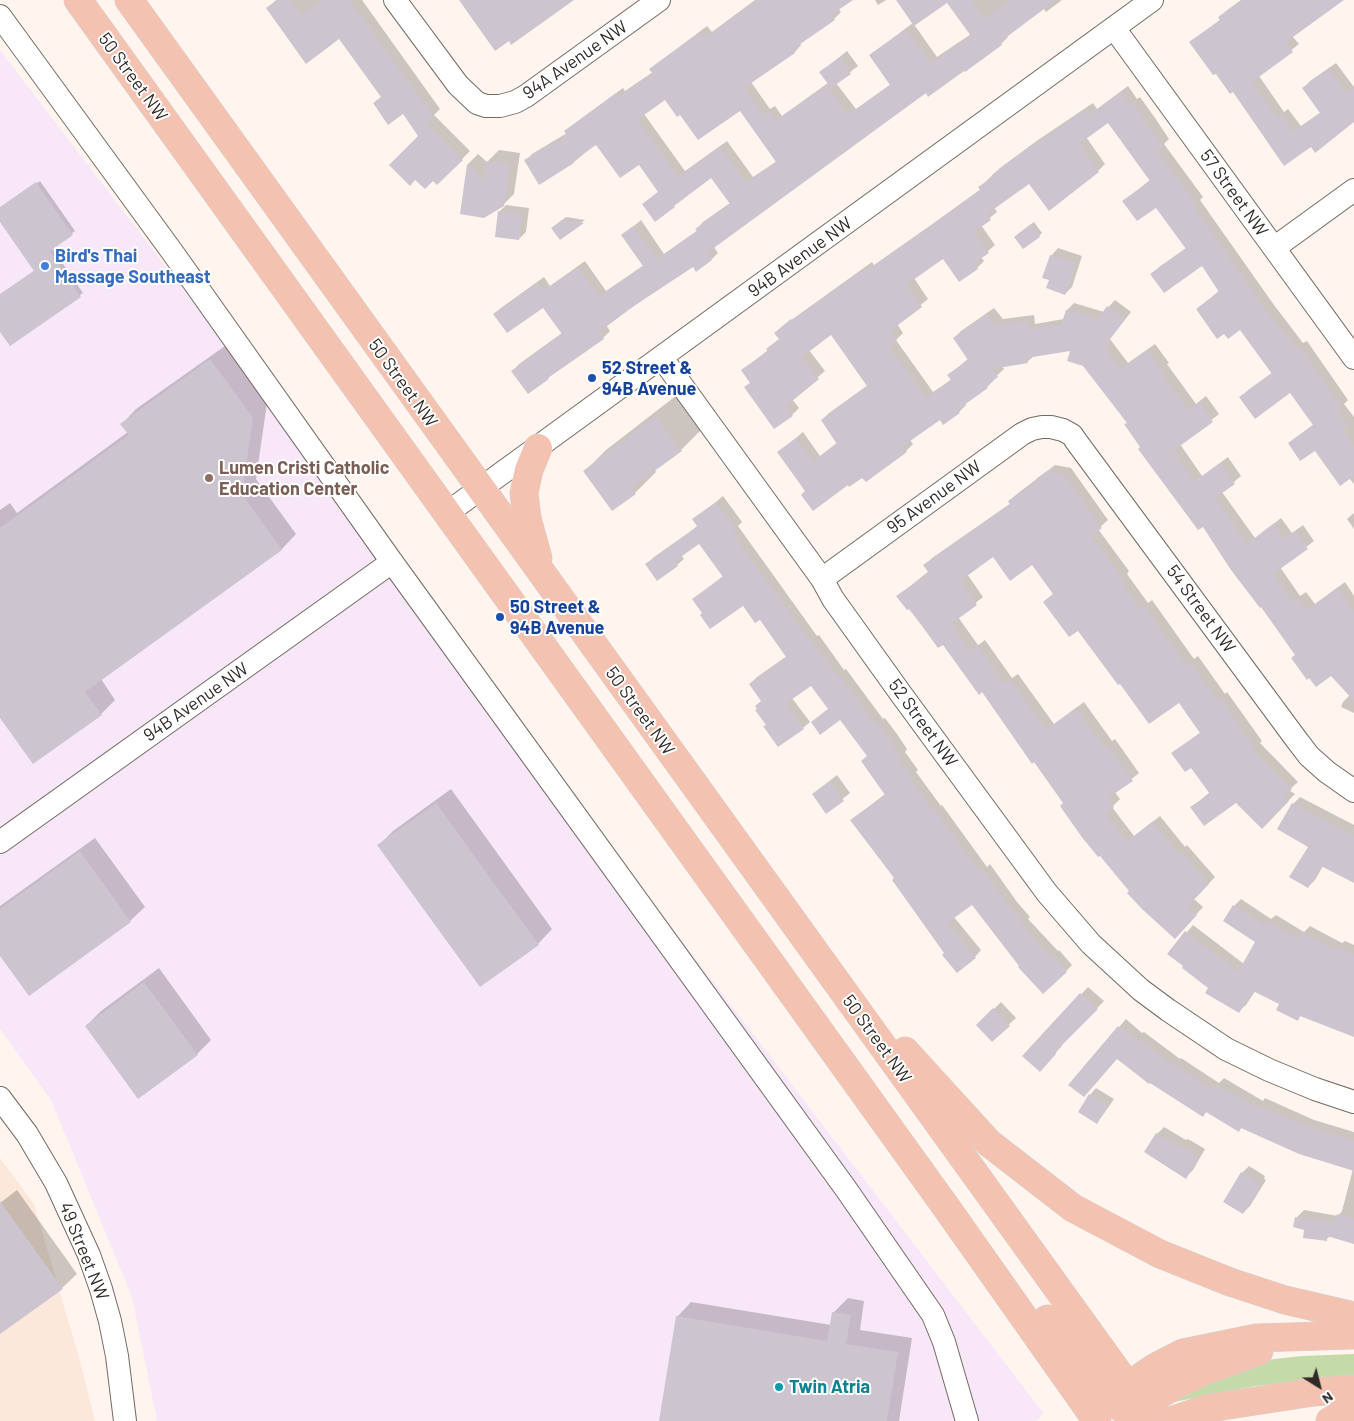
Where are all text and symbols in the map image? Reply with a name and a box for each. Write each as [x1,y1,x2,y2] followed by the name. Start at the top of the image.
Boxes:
[519,16,631,104] street label: 94A Avenue NW
[94,29,172,125] street label: 50 Street NW
[1195,145,1273,241] street label: 57 Street NW
[744,212,856,302] street label: 94B Avenue NW
[55,245,211,288] place label: Bird's Thai Massage Southeast
[39,260,51,272] marker: Bird's Thai Massage Southeast
[364,335,442,431] street label: 50 Street NW
[602,357,696,399] place label: 52 Street & 94B Avenue
[586,372,598,384] marker: 52 Street & 94B Avenue
[883,456,985,538] street label: 95 Avenue NW
[219,457,389,499] place label: Lumen Cristi Catholic Education Center
[203,472,215,484] marker: Lumen Cristi Catholic Education Center
[1162,561,1240,657] street label: 54 Street NW
[510,596,604,638] place label: 50 Street & 94B Avenue
[494,611,506,623] marker: 50 Street & 94B Avenue
[139,658,253,746] street label: 94B Avenue NW
[601,663,679,759] street label: 50 Street NW
[884,675,962,771] street label: 52 Street NW
[838,991,916,1087] street label: 50 Street NW
[55,1199,113,1303] street label: 49 Street NW
[1294,1361,1344,1411] north arrow
[789,1376,870,1398] place label: Twin Atria
[773,1381,785,1393] marker: Twin Atria
[1319,1389,1337,1408] text: N

